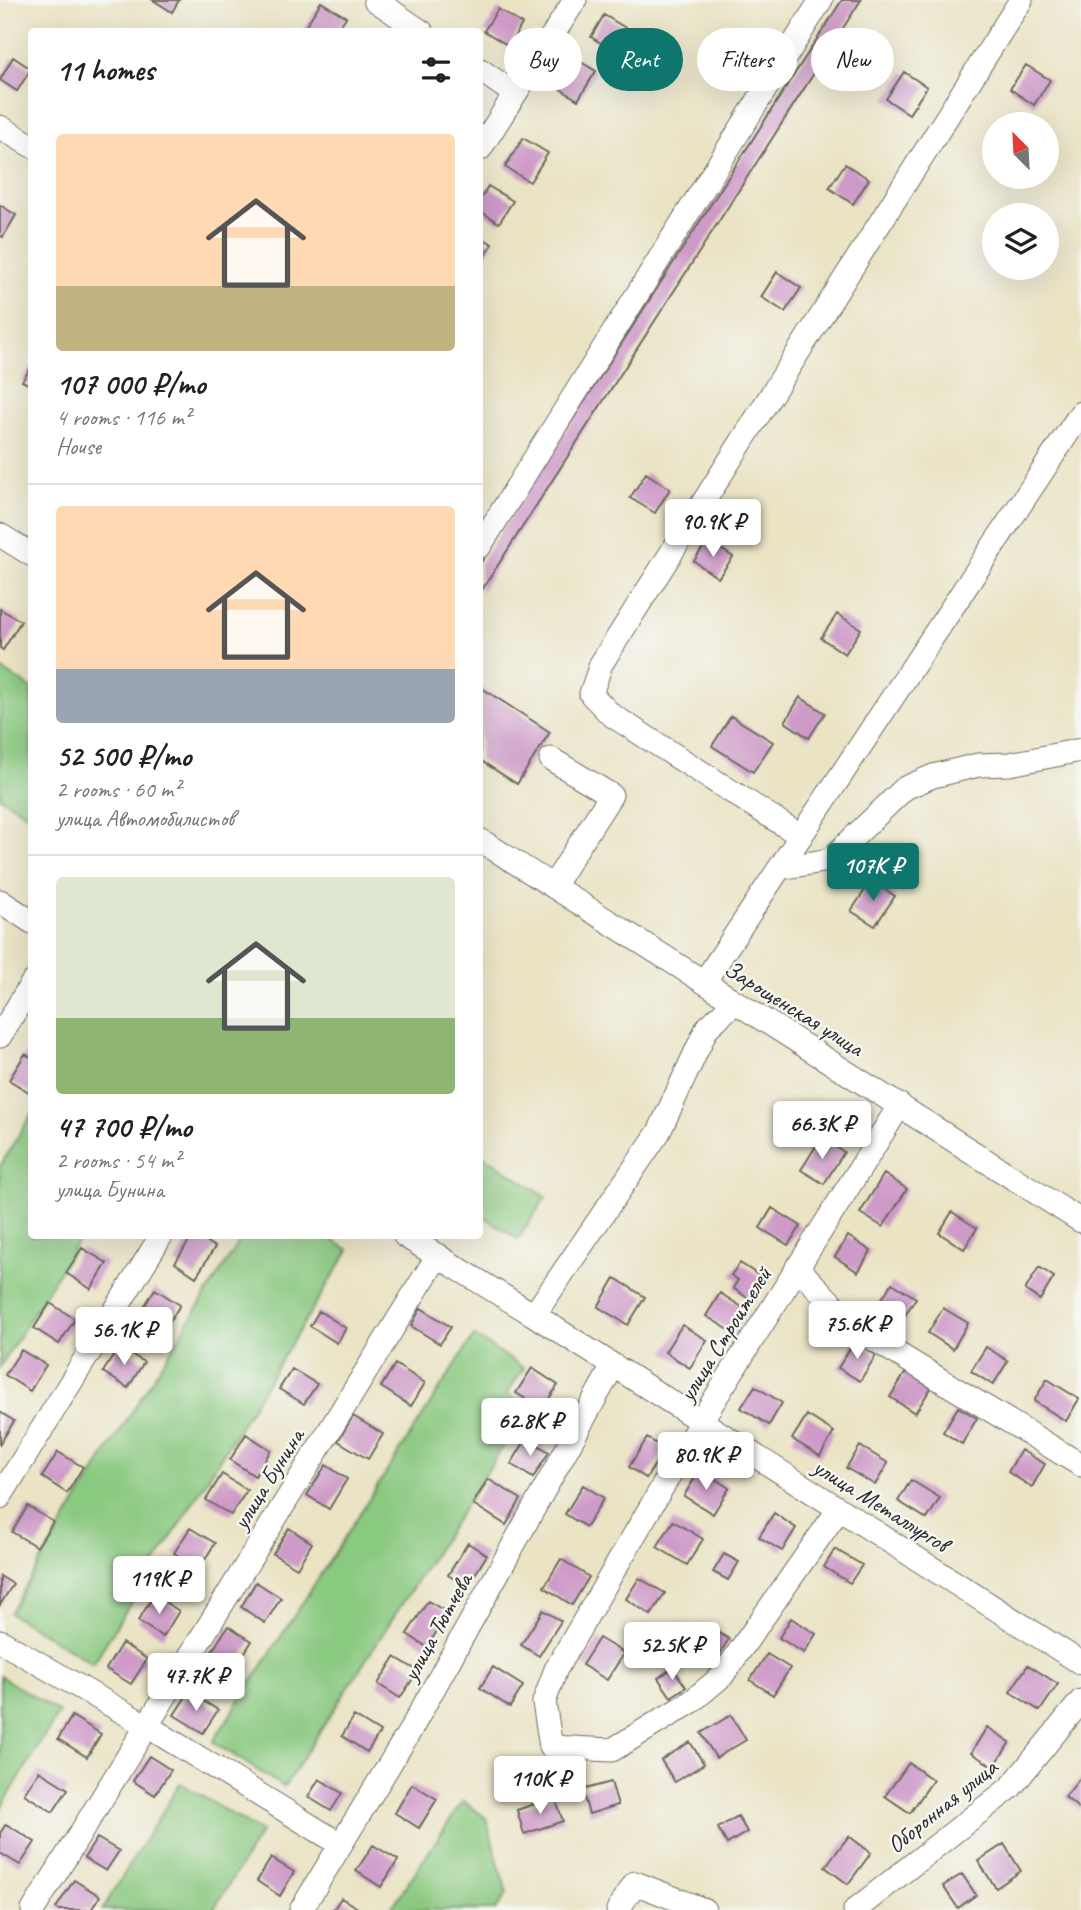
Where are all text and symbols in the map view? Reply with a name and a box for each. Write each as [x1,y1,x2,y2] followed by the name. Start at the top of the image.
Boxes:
[504,28,582,91] chip: Buy
[596,28,683,91] chip: Rent
[697,28,797,91] chip: Filters
[811,28,894,91] chip: New
[56,51,154,89] text: 11 homes
[417,51,455,89] icon: filters
[982,112,1059,189] north arrow
[982,112,1059,280] map controls
[193,180,319,306] icon: home
[982,203,1059,280] button: layers
[56,365,205,403] text: 107 000 ₽/mo
[56,403,191,432] text: 4 rooms · 116 m²
[56,432,101,461] text: House
[648,500,778,559] pin: 90.9K ₽
[681,507,745,536] text: 90.9K ₽
[193,552,319,678] icon: home
[56,737,191,775] text: 52 500 ₽/mo
[56,775,180,804] text: 2 rooms · 60 m²
[56,804,234,833] text: улица Автомобилистов
[816,844,930,903] pin: 107K ₽
[843,851,903,880] text: 107K ₽
[193,923,319,1049] icon: home
[719,953,870,1063] street label: Зарощенская улица
[757,1102,887,1161] pin: 66.3K ₽
[56,1108,192,1146] text: 47 700 ₽/mo
[789,1109,855,1138] text: 66.3K ₽
[56,1146,180,1175] text: 2 rooms · 54 m²
[56,1175,164,1204] text: улица Бунина
[671,1260,779,1408] street label: улица Строителей
[792,1302,922,1361] pin: 75.6K ₽
[59,1308,189,1367] pin: 56.1K ₽
[825,1309,889,1338] text: 75.6K ₽
[92,1315,156,1344] text: 56.1K ₽
[465,1398,595,1458] pin: 62.8K ₽
[497,1406,563,1435] text: 62.8K ₽
[224,1421,312,1536] street label: улица Бунина
[641,1432,771,1492] pin: 80.9K ₽
[674,1440,738,1469] text: 80.9K ₽
[806,1450,958,1561] street label: улица Металлургов
[102,1556,216,1616] pin: 119K ₽
[129,1564,189,1593] text: 119K ₽
[394,1566,480,1688] street label: улица Тютчева
[607,1622,737,1682] pin: 52.5K ₽
[640,1630,704,1659] text: 52.5K ₽
[131,1654,261,1713] pin: 47.7K ₽
[164,1661,228,1690] text: 47.7K ₽
[881,1751,1004,1860] street label: Оборонная улица
[483,1756,597,1816] pin: 110K ₽
[510,1764,570,1793] text: 110K ₽

